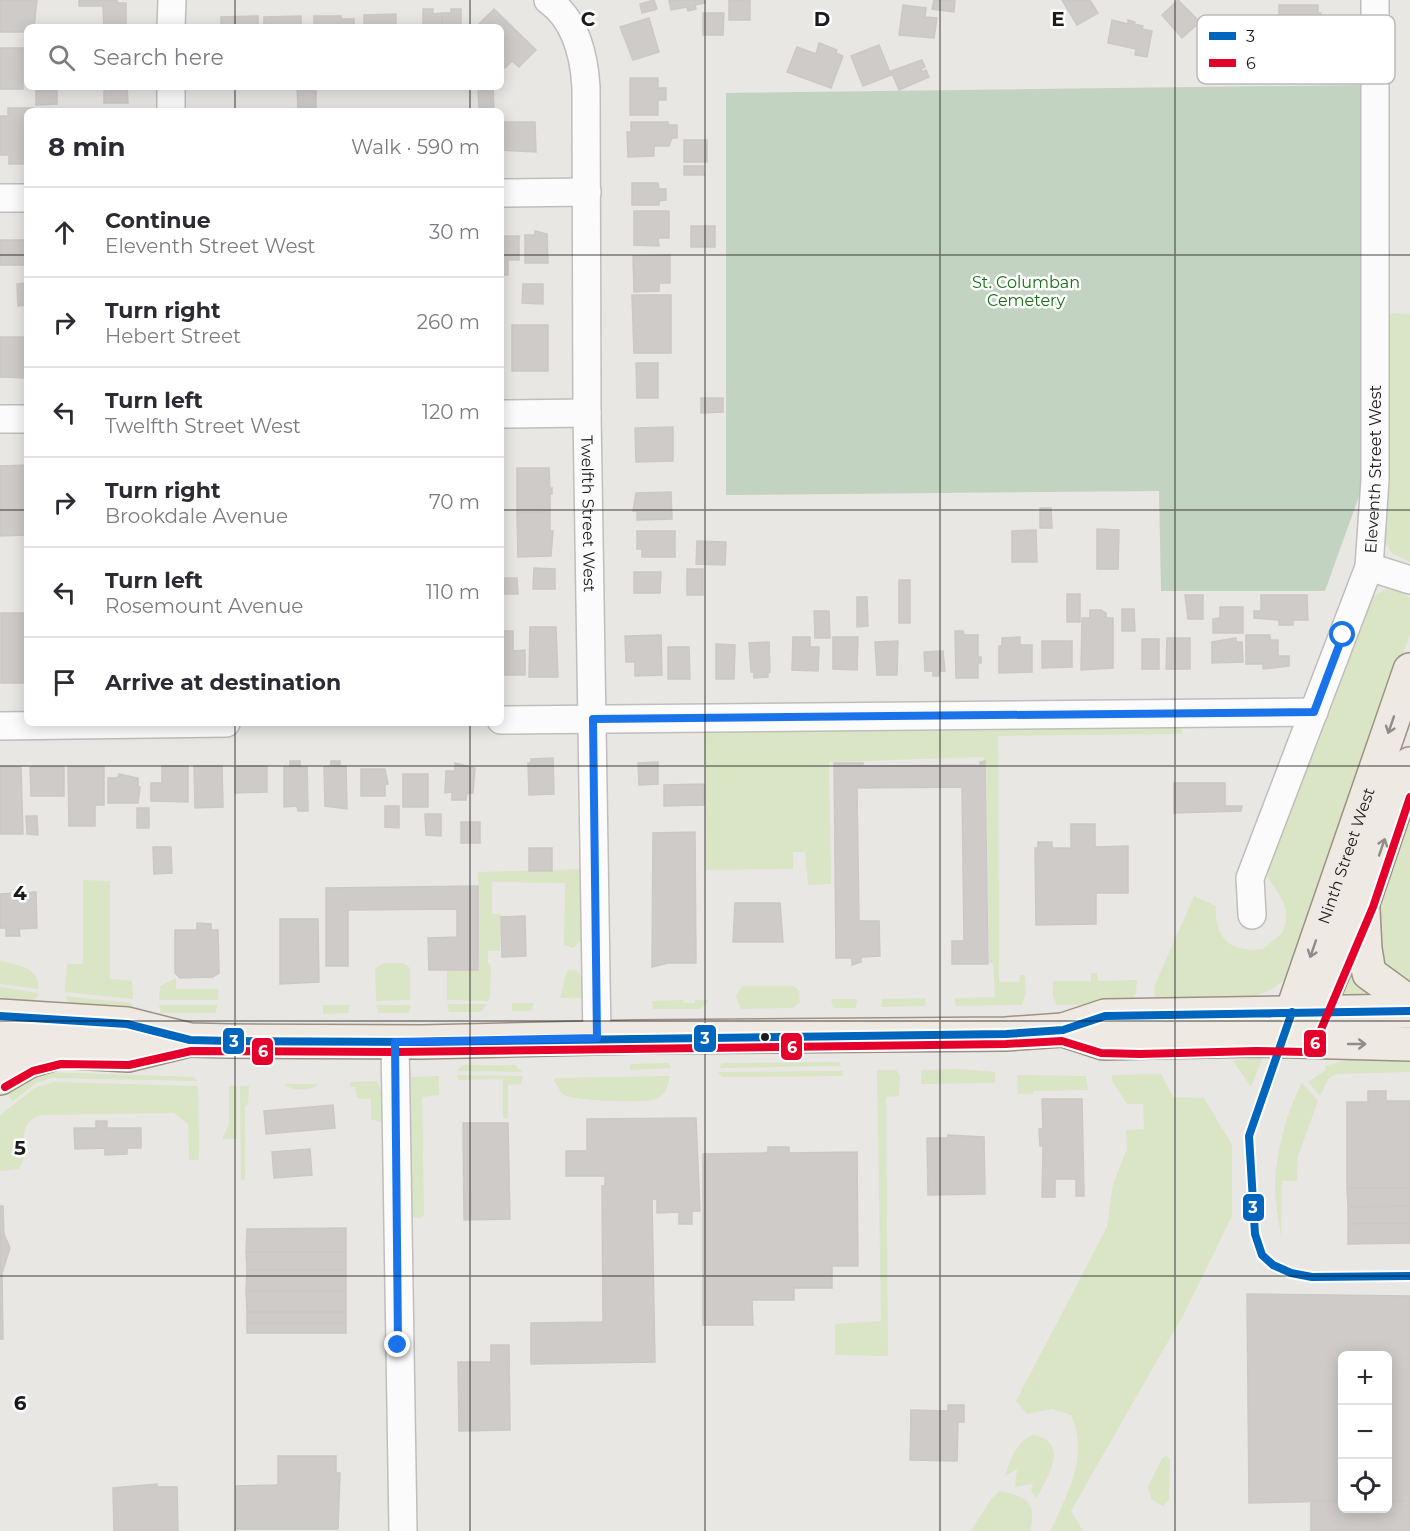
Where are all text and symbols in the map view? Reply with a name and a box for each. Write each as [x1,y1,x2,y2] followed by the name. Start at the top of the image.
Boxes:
[581,7,596,31] text: C
[814,7,830,31] text: D
[1051,7,1065,31] text: E
[1197,15,1395,84] legend
[24,24,504,90] search box
[1246,27,1255,46] text: 3
[45,41,78,74] icon: search
[93,44,224,71] text: Search here
[1246,54,1256,73] text: 6
[48,131,126,163] text: 8 min
[351,135,480,159] text: Walk · 590 m
[105,207,211,234] text: Continue
[48,216,81,249] icon: ahead
[429,220,480,244] text: 30 m
[105,234,315,258] text: Eleventh Street West
[972,273,1080,310] park label: St. Columban Cemetery
[105,297,220,324] text: Turn right
[48,306,81,339] icon: right
[417,310,480,334] text: 260 m
[105,324,241,348] text: Hebert Street
[1360,384,1385,554] street label: Eleventh Street West
[105,387,203,414] text: Turn left
[48,396,81,429] icon: left
[422,400,480,424] text: 120 m
[105,414,301,438] text: Twelfth Street West
[578,435,599,593] street label: Twelfth Street West
[105,477,220,504] text: Turn right
[48,486,81,519] icon: right
[429,490,480,514] text: 70 m
[105,504,288,528] text: Brookdale Avenue
[105,567,203,594] text: Turn left
[48,576,81,609] icon: left
[426,580,480,604] text: 110 m
[105,594,303,618] text: Rosemount Avenue
[1329,621,1355,647] route start
[48,666,81,699] icon: arrive
[105,669,341,696] text: Arrive at destination
[1384,715,1395,734] one-way arrow
[1314,784,1378,926] street label: Ninth Street West
[1377,838,1388,857] one-way arrow
[13,881,27,905] text: 4
[1307,939,1318,958] one-way arrow
[693,1024,717,1053] line badge: 3
[222,1027,245,1055] line badge: 3
[699,1029,710,1048] text: 3
[1303,1029,1327,1058] line badge: 6
[759,1031,771,1043] unlabelled marker
[228,1032,239,1051] text: 3
[780,1032,803,1061] line badge: 6
[1310,1034,1320,1053] text: 6
[251,1037,274,1066] line badge: 6
[787,1038,797,1057] text: 6
[1346,1038,1366,1050] one-way arrow
[258,1042,268,1061] text: 6
[14,1136,26,1160] text: 5
[1242,1193,1265,1222] line badge: 3
[1247,1198,1258,1217] text: 3
[384,1331,410,1357] route end
[1338,1351,1392,1513] map controls
[1338,1351,1392,1405] button: +
[14,1391,27,1415] text: 6
[1338,1405,1392,1459] button: −
[1338,1459,1392,1513] button: locate

